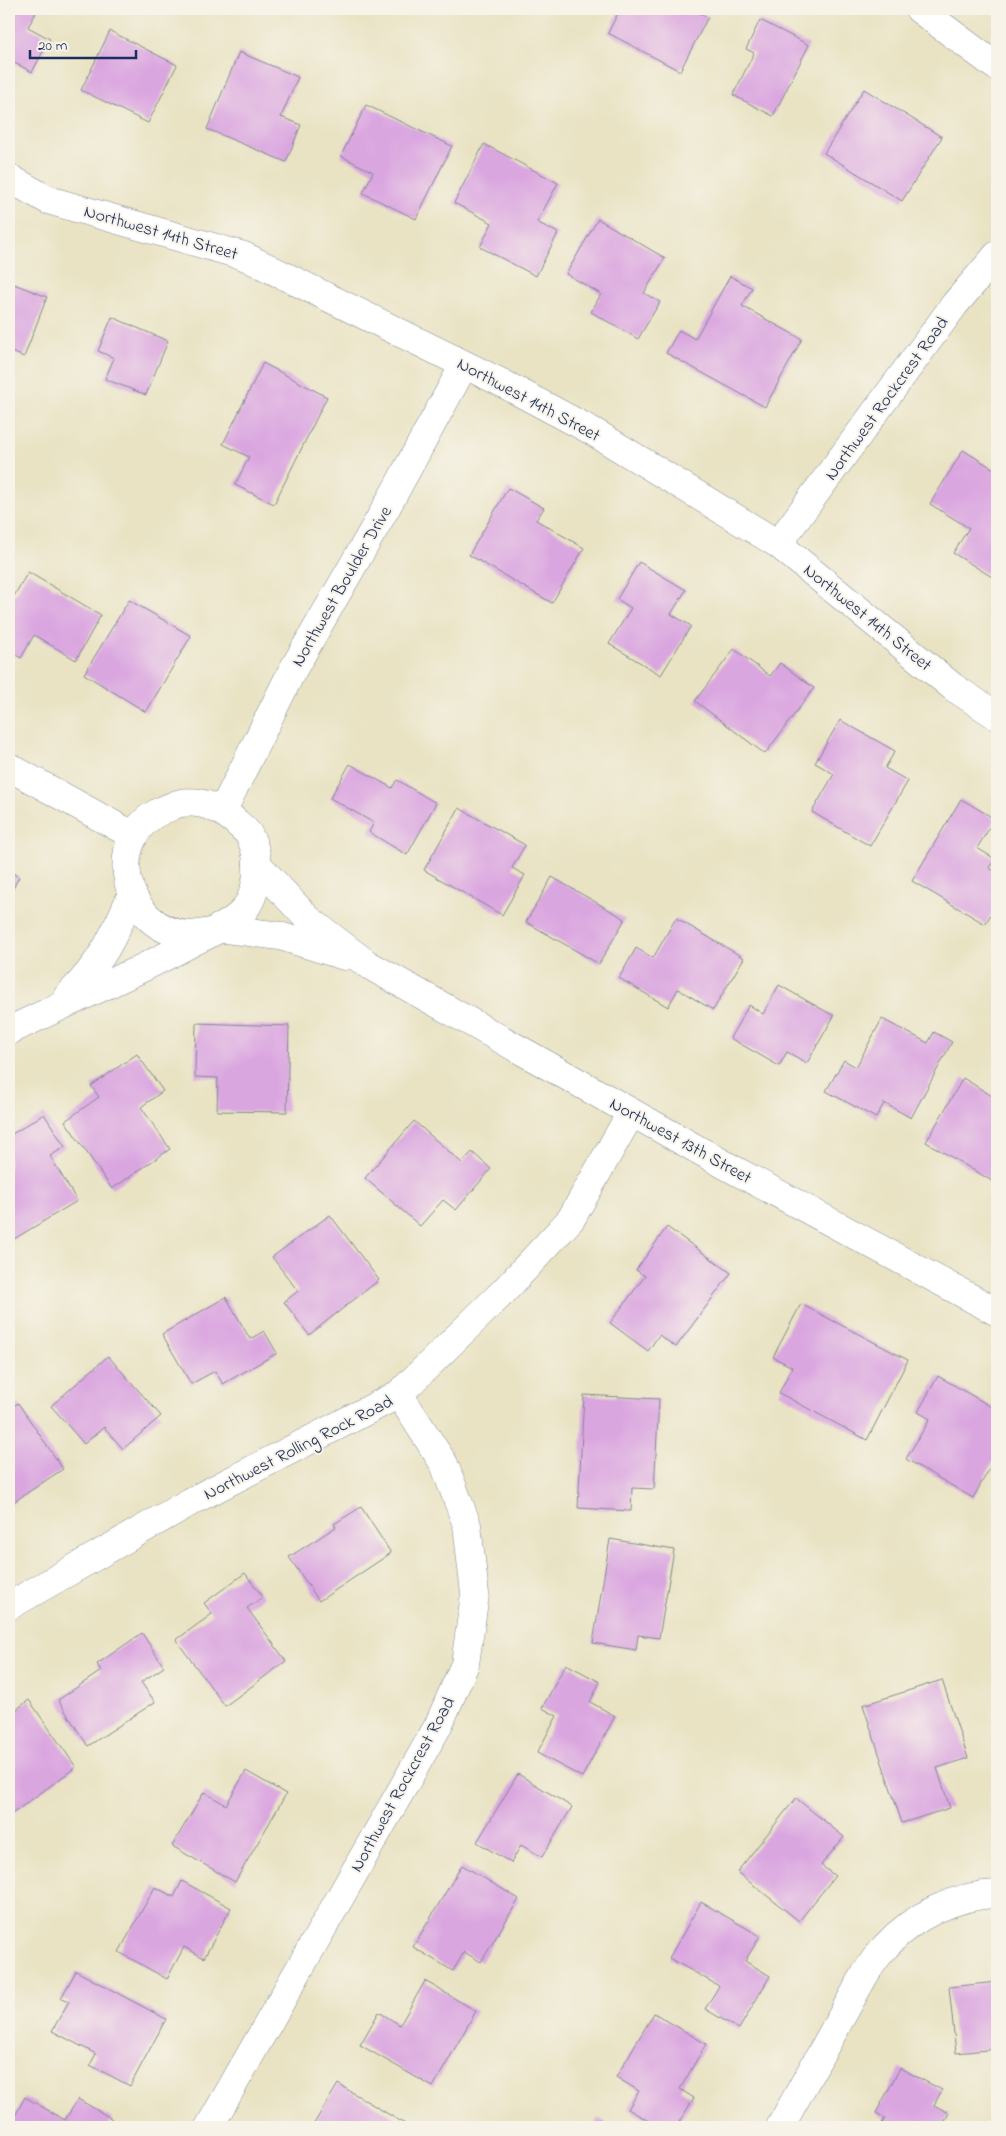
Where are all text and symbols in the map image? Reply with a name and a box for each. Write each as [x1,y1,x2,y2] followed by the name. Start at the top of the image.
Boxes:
[30,28,136,60] scale bar
[38,35,68,57] text: 20 m
[81,200,240,268] street label: Northwest 14th Street
[819,312,956,486] street label: Northwest Rockcrest Road
[452,352,604,450] street label: Northwest 14th Street
[286,501,400,672] street label: Northwest Boulder Drive
[797,558,937,679] street label: Northwest 14th Street
[604,1092,756,1192] street label: Northwest 13th Street
[200,1390,399,1509] street label: Northwest Rolling Rock Road
[345,1693,463,1877] street label: Northwest Rockcrest Road

